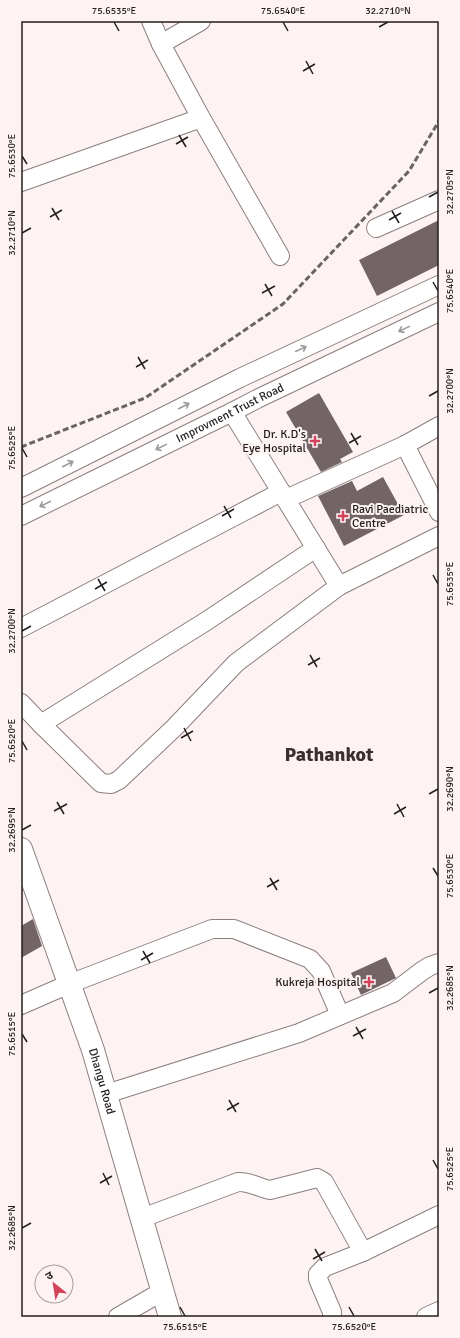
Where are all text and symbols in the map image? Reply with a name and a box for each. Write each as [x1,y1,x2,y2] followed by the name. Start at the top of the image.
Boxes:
[92,5,137,17] text: 75.6535°E
[261,5,306,17] text: 75.6540°E
[365,5,411,17] text: 32.2710°N
[6,133,18,178] text: 75.6530°E
[444,169,456,215] text: 32.2705°N
[6,210,18,256] text: 32.2710°N
[444,268,456,313] text: 75.6540°E
[398,326,410,333] one-way arrow
[295,345,307,352] one-way arrow
[444,368,456,414] text: 32.2700°N
[174,380,286,446] street label: Improvment Trust Road
[178,402,190,409] one-way arrow
[6,425,18,470] text: 75.6525°E
[242,427,306,456] place label: Dr. K.D's Eye Hospital
[309,435,321,447] marker: Dr. K.D's Eye Hospital
[156,444,168,451] one-way arrow
[62,460,74,467] one-way arrow
[39,501,51,509] one-way arrow
[352,502,428,531] place label: Ravi Paediatric Centre
[337,510,349,522] marker: Ravi Paediatric Centre
[444,561,456,606] text: 75.6535°E
[6,608,18,654] text: 32.2700°N
[6,718,18,763] text: 75.6520°E
[284,742,374,767] district label: Pathankot
[444,766,456,812] text: 32.2690°N
[6,807,18,853] text: 32.2695°N
[444,853,456,898] text: 75.6530°E
[444,965,456,1011] text: 32.2685°N
[275,975,360,990] place label: Kukreja Hospital
[363,976,375,988] marker: Kukreja Hospital
[6,1011,18,1056] text: 75.6515°E
[85,1046,118,1116] street label: Dhangu Road
[444,1146,456,1191] text: 75.6525°E
[6,1205,18,1251] text: 32.2685°N
[34,1264,74,1304] north arrow
[43,1268,56,1283] text: उ
[163,1321,208,1333] text: 75.6515°E
[332,1321,377,1333] text: 75.6520°E

